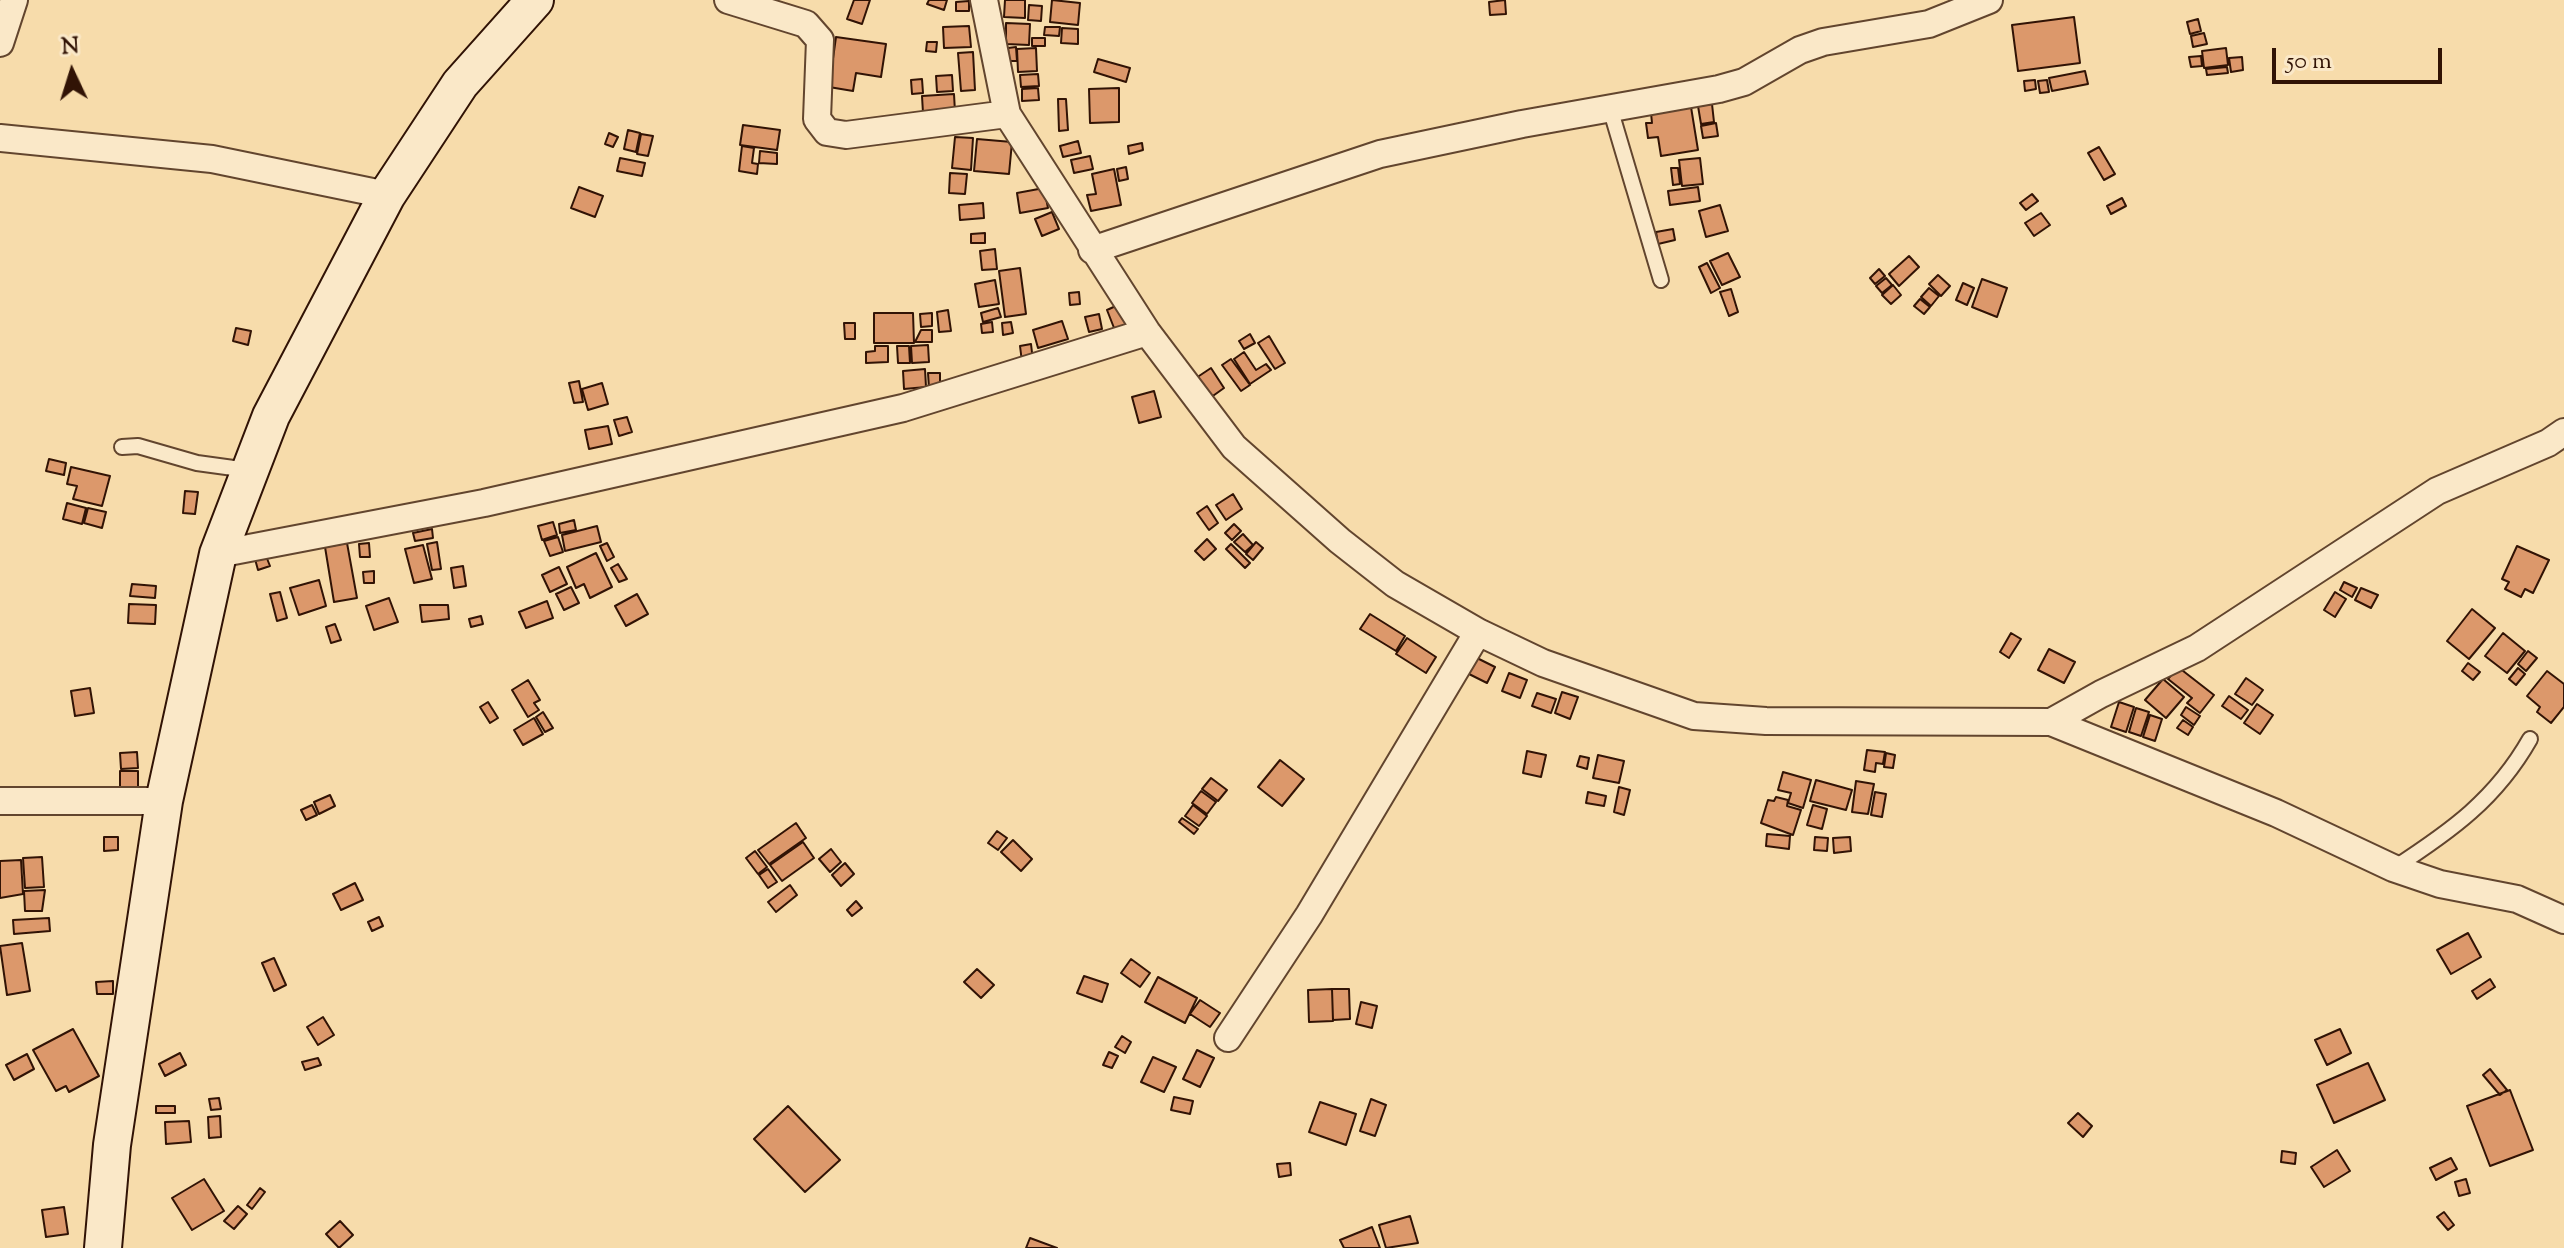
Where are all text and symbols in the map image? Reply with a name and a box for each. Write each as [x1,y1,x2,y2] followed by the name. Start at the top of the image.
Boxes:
[60,31,80,65] text: N
[32,32,112,112] north arrow
[2276,32,2446,82] scale bar
[2286,45,2332,79] text: 50 m

